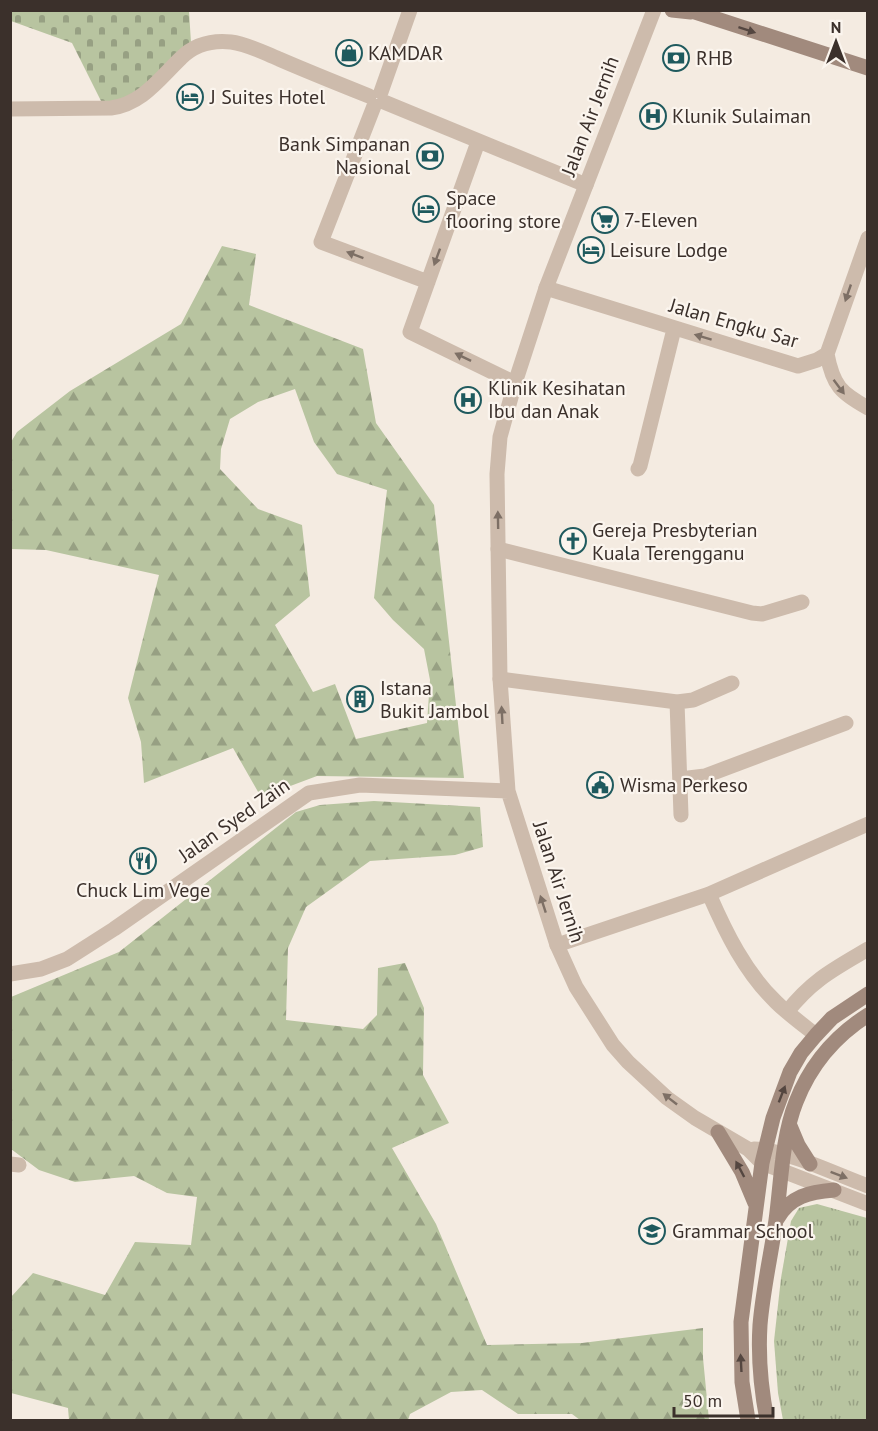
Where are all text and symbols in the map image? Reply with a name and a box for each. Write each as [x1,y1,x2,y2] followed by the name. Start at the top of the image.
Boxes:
[806,12,866,72] north arrow
[831,17,841,37] text: N
[738,26,756,35] one-way arrow
[334,38,364,68] shop icon: KAMDAR
[368,40,443,66] place label: KAMDAR
[661,43,691,73] bank icon: RHB
[696,45,733,71] place label: RHB
[555,52,625,181] street label: Jalan Air Jernih
[175,82,205,112] hotel icon: J Suites Hotel
[209,84,325,110] place label: J Suites Hotel
[638,101,668,131] hospital icon: Klunik Sulaiman
[672,103,811,129] place label: Klunik Sulaiman
[278,131,410,180] place label: Bank Simpanan Nasional
[415,141,445,171] bank icon: Bank Simpanan Nasional
[446,185,561,234] place label: Space flooring store
[411,194,441,224] hotel icon: Space flooring store
[590,205,620,235] supermarket icon: 7-Eleven
[624,207,698,233] place label: 7-Eleven
[576,235,606,265] hotel icon: Leisure Lodge
[610,237,728,263] place label: Leisure Lodge
[432,248,442,266] one-way arrow
[346,250,364,259] one-way arrow
[843,284,853,302] one-way arrow
[665,292,802,354] street label: Jalan Engku Sar
[694,332,712,341] one-way arrow
[454,352,471,361] one-way arrow
[488,375,626,424] place label: Klinik Kesihatan Ibu dan Anak
[833,379,846,395] one-way arrow
[453,385,483,415] hospital icon: Klinik Kesihatan Ibu dan Anak
[493,510,502,529] one-way arrow
[592,517,757,566] place label: Gereja Presbyterian Kuala Terengganu
[558,526,588,556] church icon: Gereja Presbyterian Kuala Terengganu
[380,675,489,724] place label: Istana Bukit Jambol
[345,684,375,714] building icon: Istana Bukit Jambol
[498,705,507,724] one-way arrow
[585,770,615,800] public building icon: Wisma Perkeso
[172,772,295,869] street label: Jalan Syed Zain
[620,772,748,798] place label: Wisma Perkeso
[527,817,591,946] street label: Jalan Air Jernih
[128,846,158,876] restaurant icon: Chuck Lim Vege
[76,877,210,903] place label: Chuck Lim Vege
[538,895,547,913] one-way arrow
[777,1084,787,1102] one-way arrow
[662,1093,678,1106] one-way arrow
[735,1160,745,1177] one-way arrow
[830,1171,848,1180] one-way arrow
[637,1216,667,1246] school or university icon: Grammar School
[672,1218,814,1244] place label: Grammar School
[736,1353,745,1372] one-way arrow
[674,1380,773,1418] scale bar
[683,1389,722,1412] text: 50 m

